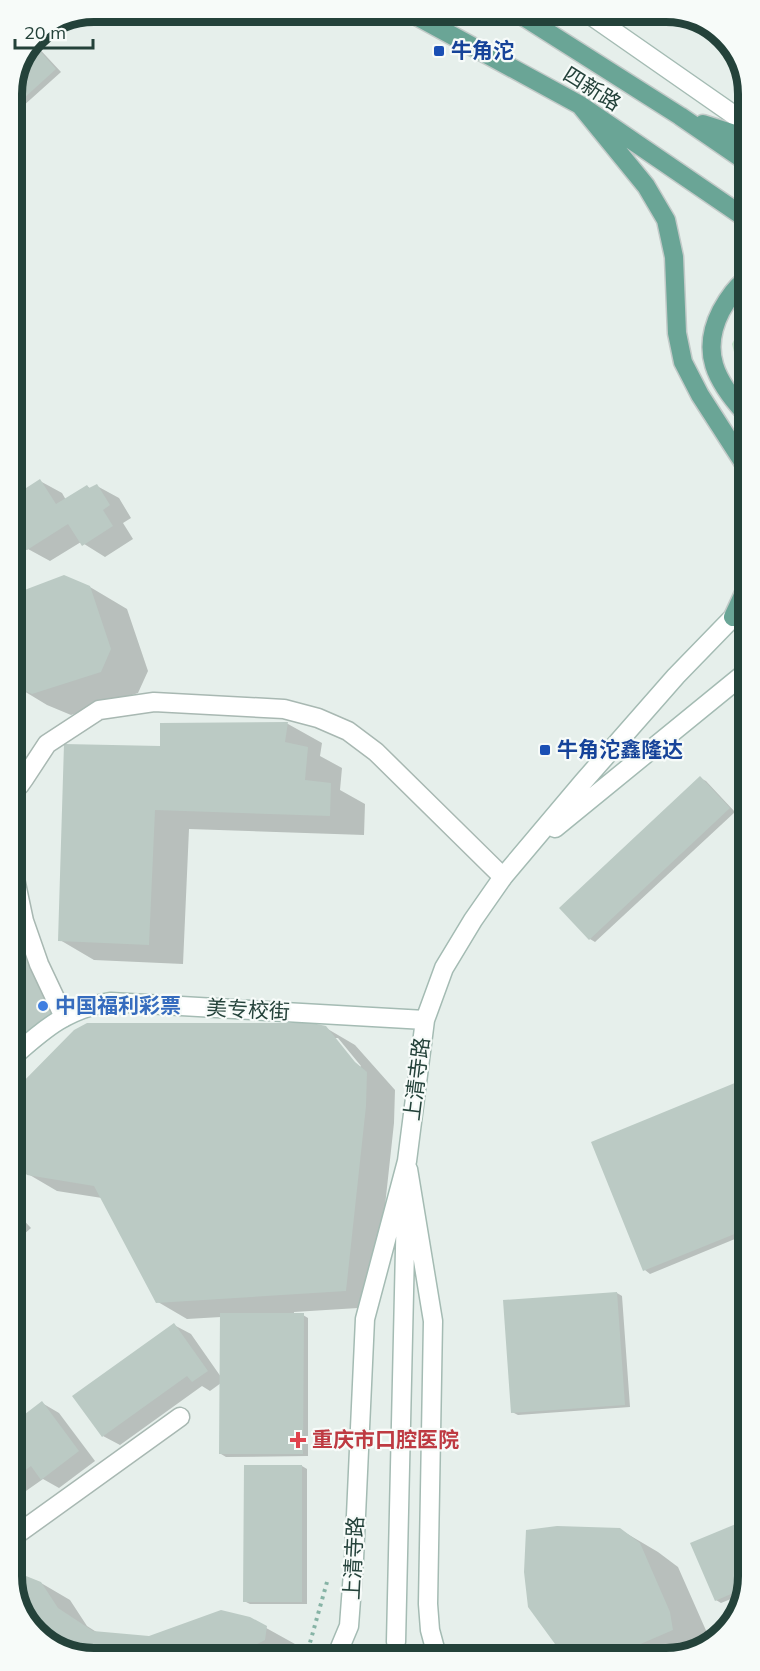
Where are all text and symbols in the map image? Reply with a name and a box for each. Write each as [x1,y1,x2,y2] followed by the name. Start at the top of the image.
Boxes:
[15,12,93,50] scale bar
[24,21,66,44] text: 20 m
[451,37,514,63] place label: 牛角沱
[432,44,446,58] marker: 牛角沱
[559,60,626,116] street label: 四新路
[557,736,683,762] place label: 牛角沱鑫隆达
[538,743,552,757] marker: 牛角沱鑫隆达
[55,992,181,1018] place label: 中国福利彩票
[205,994,291,1024] street label: 美专校街
[36,999,50,1013] marker: 中国福利彩票
[398,1036,434,1122] street label: 上清寺路
[312,1426,459,1452] place label: 重庆市口腔医院
[289,1431,307,1449] marker: 重庆市口腔医院
[338,1515,368,1601] street label: 上清寺路

